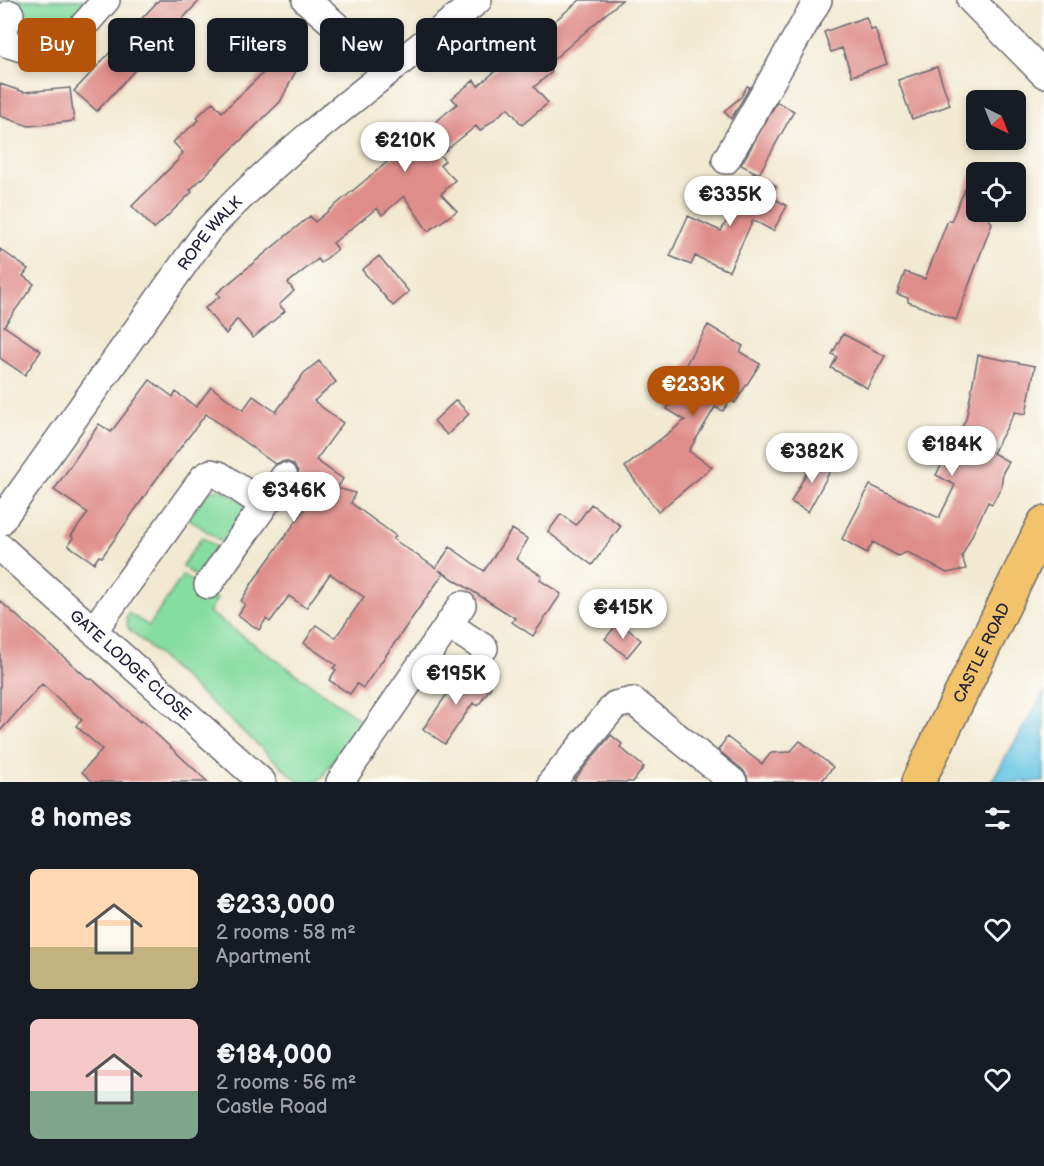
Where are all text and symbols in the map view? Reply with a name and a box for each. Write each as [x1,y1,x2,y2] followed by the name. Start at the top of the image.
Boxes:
[18,18,96,72] chip: Buy
[108,18,195,72] chip: Rent
[207,18,308,72] chip: Filters
[320,18,404,72] chip: New
[416,18,557,72] chip: Apartment
[966,90,1026,150] north arrow
[966,90,1026,222] map controls
[363,122,447,173] pin: €210K
[374,129,436,153] text: €210K
[966,162,1026,222] button: locate
[688,176,772,227] pin: €335K
[698,183,762,207] text: €335K
[174,193,247,275] street label: ROPE WALK
[651,366,735,417] pin: €233K
[661,373,725,397] text: €233K
[910,426,994,477] pin: €184K
[770,433,854,484] pin: €382K
[922,433,982,457] text: €184K
[780,440,844,464] text: €382K
[252,472,336,523] pin: €346K
[262,479,326,503] text: €346K
[581,589,665,640] pin: €415K
[593,596,653,620] text: €415K
[950,600,1015,706] street label: CASTLE ROAD
[65,606,195,725] street label: GATE LODGE CLOSE
[414,655,498,706] pin: €195K
[426,662,486,686] text: €195K
[981,802,1014,835] icon: filters
[30,803,132,834] text: 8 homes
[216,890,335,921] text: €233,000
[78,893,150,965] icon: home
[981,913,1014,946] icon: heart
[216,921,356,945] text: 2 rooms · 58 m²
[216,945,311,969] text: Apartment
[216,1040,332,1071] text: €184,000
[78,1043,150,1115] icon: home
[981,1063,1014,1096] icon: heart
[216,1071,356,1095] text: 2 rooms · 56 m²
[216,1095,328,1119] text: Castle Road

